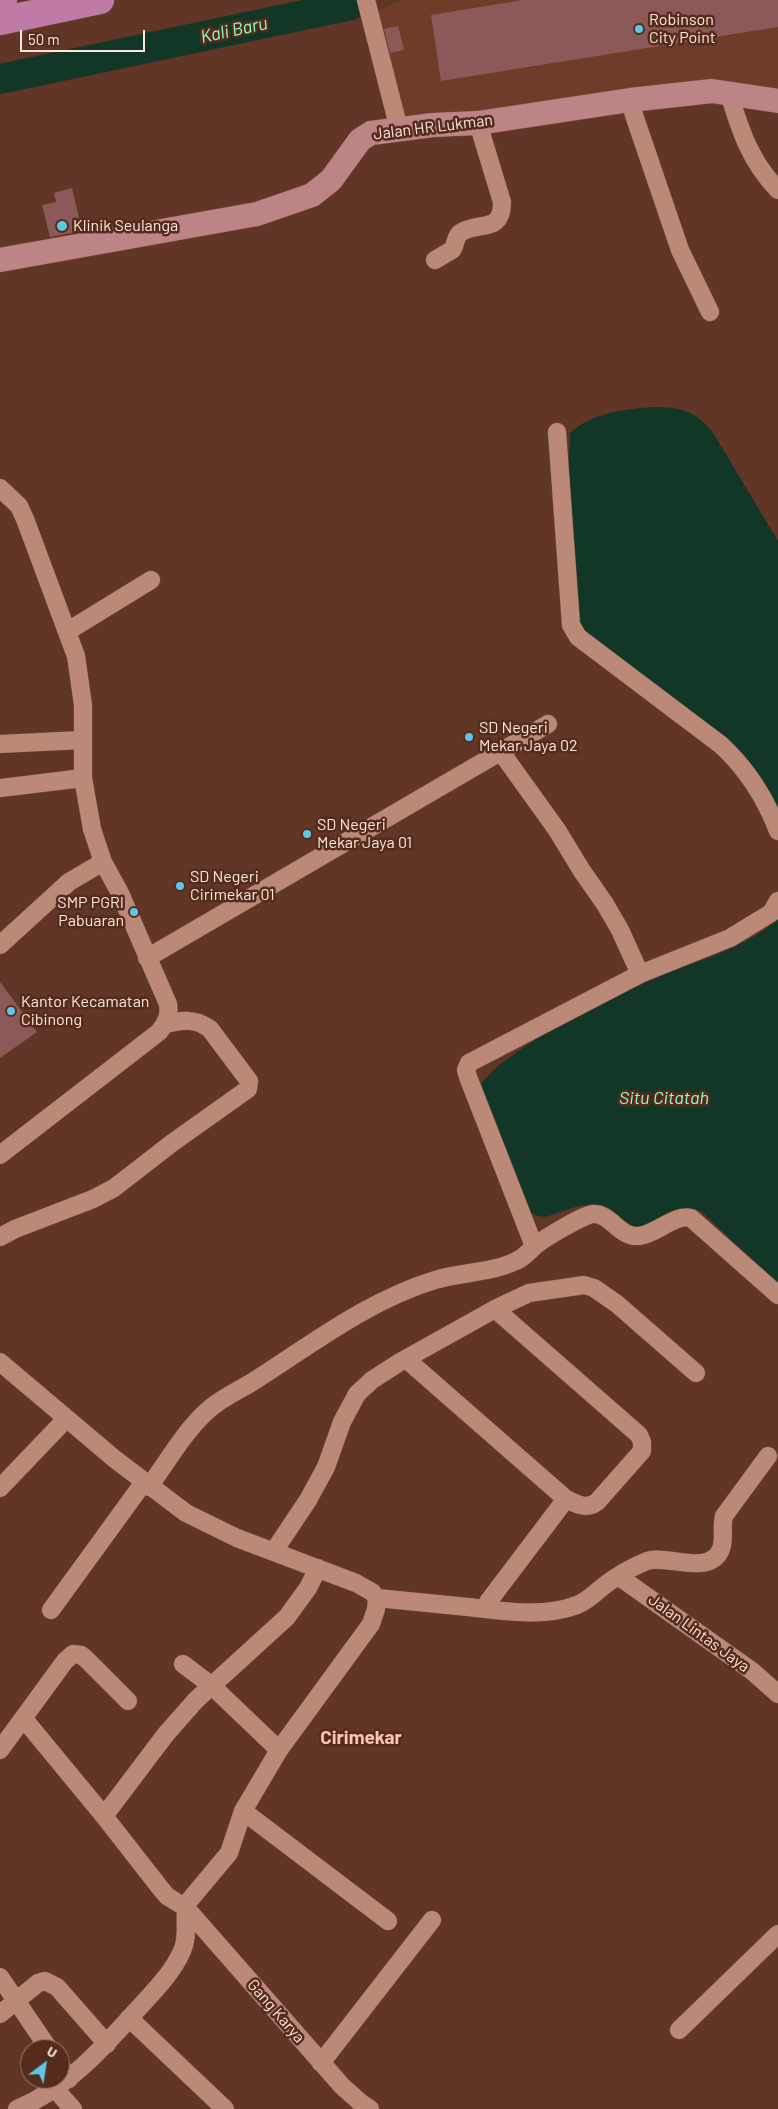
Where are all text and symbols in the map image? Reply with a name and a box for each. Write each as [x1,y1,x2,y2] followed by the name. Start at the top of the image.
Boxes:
[649,10,716,48] place label: Robinson City Point
[199,12,269,48] water label: Kali Baru
[22,20,148,52] scale bar
[633,23,645,35] marker: Robinson City Point
[28,30,60,48] text: 50 m
[372,110,494,144] street label: Jalan HR Lukman
[73,216,178,236] place label: Klinik Seulanga
[55,219,69,233] marker: Klinik Seulanga
[479,718,578,756] place label: SD Negeri Mekar Jaya 02
[463,731,475,743] marker: SD Negeri Mekar Jaya 02
[317,815,412,853] place label: SD Negeri Mekar Jaya 01
[301,828,313,840] marker: SD Negeri Mekar Jaya 01
[190,867,275,905] place label: SD Negeri Cirimekar 01
[174,880,186,892] marker: SD Negeri Cirimekar 01
[57,893,124,931] place label: SMP PGRI Pabuaran
[128,906,140,918] marker: SMP PGRI Pabuaran
[21,992,149,1030] place label: Kantor Kecamatan Cibinong
[5,1005,17,1017] marker: Kantor Kecamatan Cibinong
[619,1087,709,1109] water label: Situ Citatah
[645,1590,753,1676] street label: Jalan Lintas Jaya
[320,1727,402,1749] district label: Cirimekar
[243,1975,309,2047] street label: Gang Karya
[20,2039,70,2089] north arrow
[44,2042,61,2061] text: U

